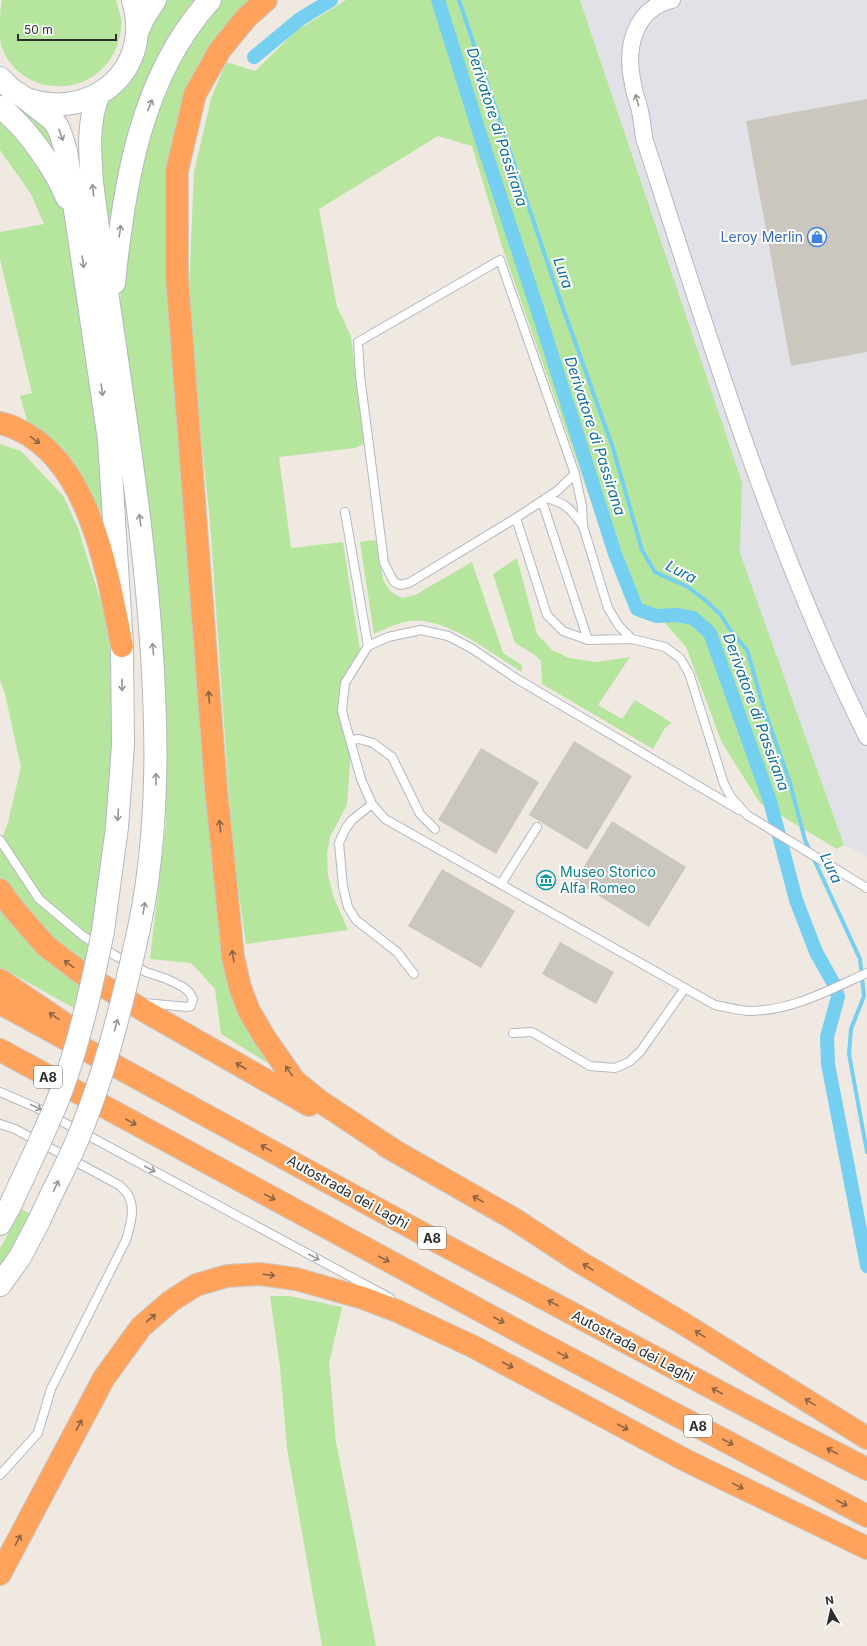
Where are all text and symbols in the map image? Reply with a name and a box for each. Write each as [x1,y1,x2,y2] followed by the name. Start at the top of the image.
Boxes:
[18,16,116,42] scale bar
[24,22,53,37] text: 50 m
[463,45,532,209] water label: Derivatore di Passirana
[633,94,640,107] one-way arrow
[146,100,154,112] one-way arrow
[58,129,66,141] one-way arrow
[89,184,97,197] one-way arrow
[116,225,124,238] one-way arrow
[806,226,828,248] shop icon: Leroy Merlin
[721,228,803,245] place label: Leroy Merlin
[79,255,87,268] one-way arrow
[549,255,578,291] water label: Lura
[561,354,630,518] water label: Derivatore di Passirana
[98,384,106,397] one-way arrow
[29,436,40,444] one-way arrow
[136,514,144,527] one-way arrow
[663,556,700,587] water label: Lura
[719,630,794,793] water label: Derivatore di Passirana
[149,643,156,656] one-way arrow
[118,678,126,691] one-way arrow
[205,691,213,704] one-way arrow
[152,773,160,786] one-way arrow
[114,808,121,821] one-way arrow
[216,820,224,833] one-way arrow
[816,849,847,886] water label: Lura
[560,863,656,896] place label: Museo Storico Alfa Romeo
[535,869,557,891] museum icon: Museo Storico Alfa Romeo
[140,902,148,915] one-way arrow
[229,950,237,963] one-way arrow
[64,960,75,968] one-way arrow
[49,1012,60,1020] one-way arrow
[113,1019,120,1032] one-way arrow
[235,1062,247,1070] one-way arrow
[34,1066,62,1088] road number: A8
[285,1066,293,1077] one-way arrow
[29,1104,41,1111] one-way arrow
[125,1119,137,1126] one-way arrow
[261,1143,273,1151] one-way arrow
[284,1151,412,1232] street label: Autostrada dei Laghi
[144,1166,156,1173] one-way arrow
[53,1180,60,1192] one-way arrow
[264,1194,276,1201] one-way arrow
[472,1194,484,1202] one-way arrow
[418,1227,446,1249] road number: A8
[308,1254,320,1261] one-way arrow
[378,1255,390,1263] one-way arrow
[582,1262,594,1270] one-way arrow
[262,1271,275,1279] one-way arrow
[547,1299,559,1306] one-way arrow
[569,1306,697,1385] street label: Autostrada dei Laghi
[146,1313,157,1322] one-way arrow
[493,1317,505,1325] one-way arrow
[694,1329,706,1337] one-way arrow
[557,1352,569,1359] one-way arrow
[502,1362,514,1369] one-way arrow
[711,1386,723,1394] one-way arrow
[804,1398,816,1406] one-way arrow
[684,1415,712,1437] road number: A8
[76,1419,84,1431] one-way arrow
[617,1424,629,1431] one-way arrow
[721,1439,733,1446] one-way arrow
[826,1447,838,1454] one-way arrow
[732,1483,744,1490] one-way arrow
[836,1499,848,1507] one-way arrow
[15,1534,23,1546] one-way arrow
[811,1590,851,1630] north arrow
[824,1593,835,1608] text: N

